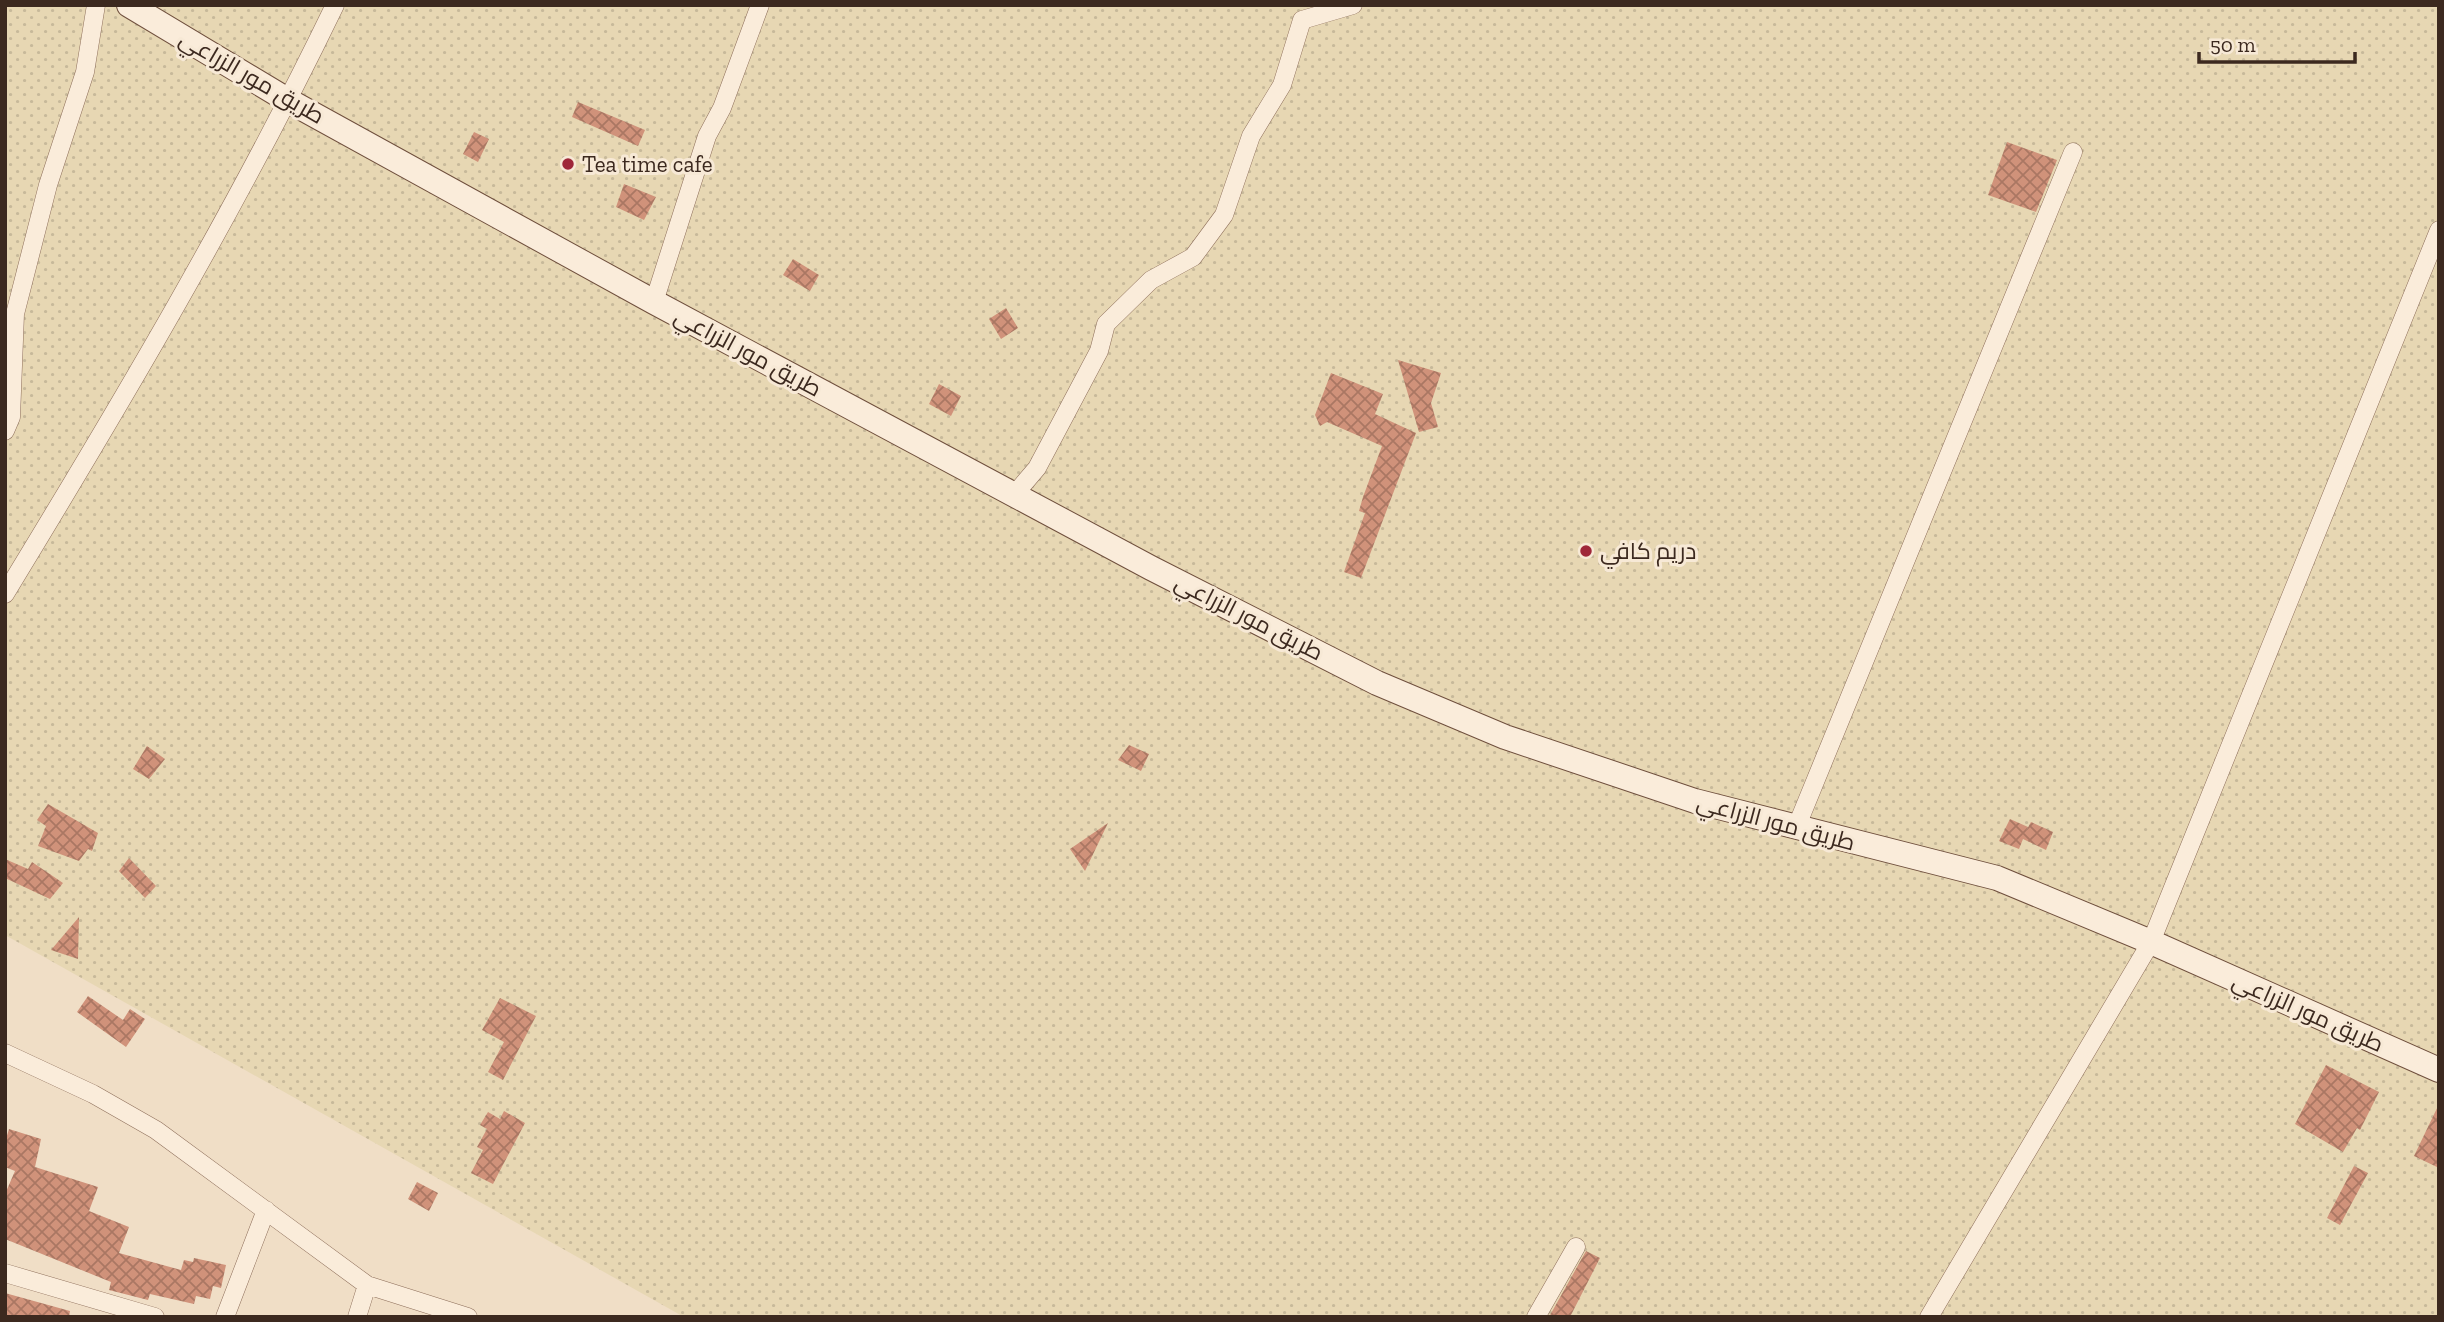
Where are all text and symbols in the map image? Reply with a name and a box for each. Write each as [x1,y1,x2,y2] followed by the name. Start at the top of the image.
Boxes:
[2199,21,2355,65] scale bar
[173,24,329,133] street label: طريق مور الزراعي
[2210,32,2256,57] text: 50 m
[582,150,713,178] place label: Tea time cafe
[560,156,576,172] marker: Tea time cafe
[668,301,826,406] street label: طريق مور الزراعي
[1600,537,1696,569] place label: دريم كافي
[1578,543,1594,559] marker: دريم كافي
[1168,568,1328,670] street label: طريق مور الزراعي
[1693,787,1858,860] street label: طريق مور الزراعي
[2226,966,2388,1062] street label: طريق مور الزراعي

